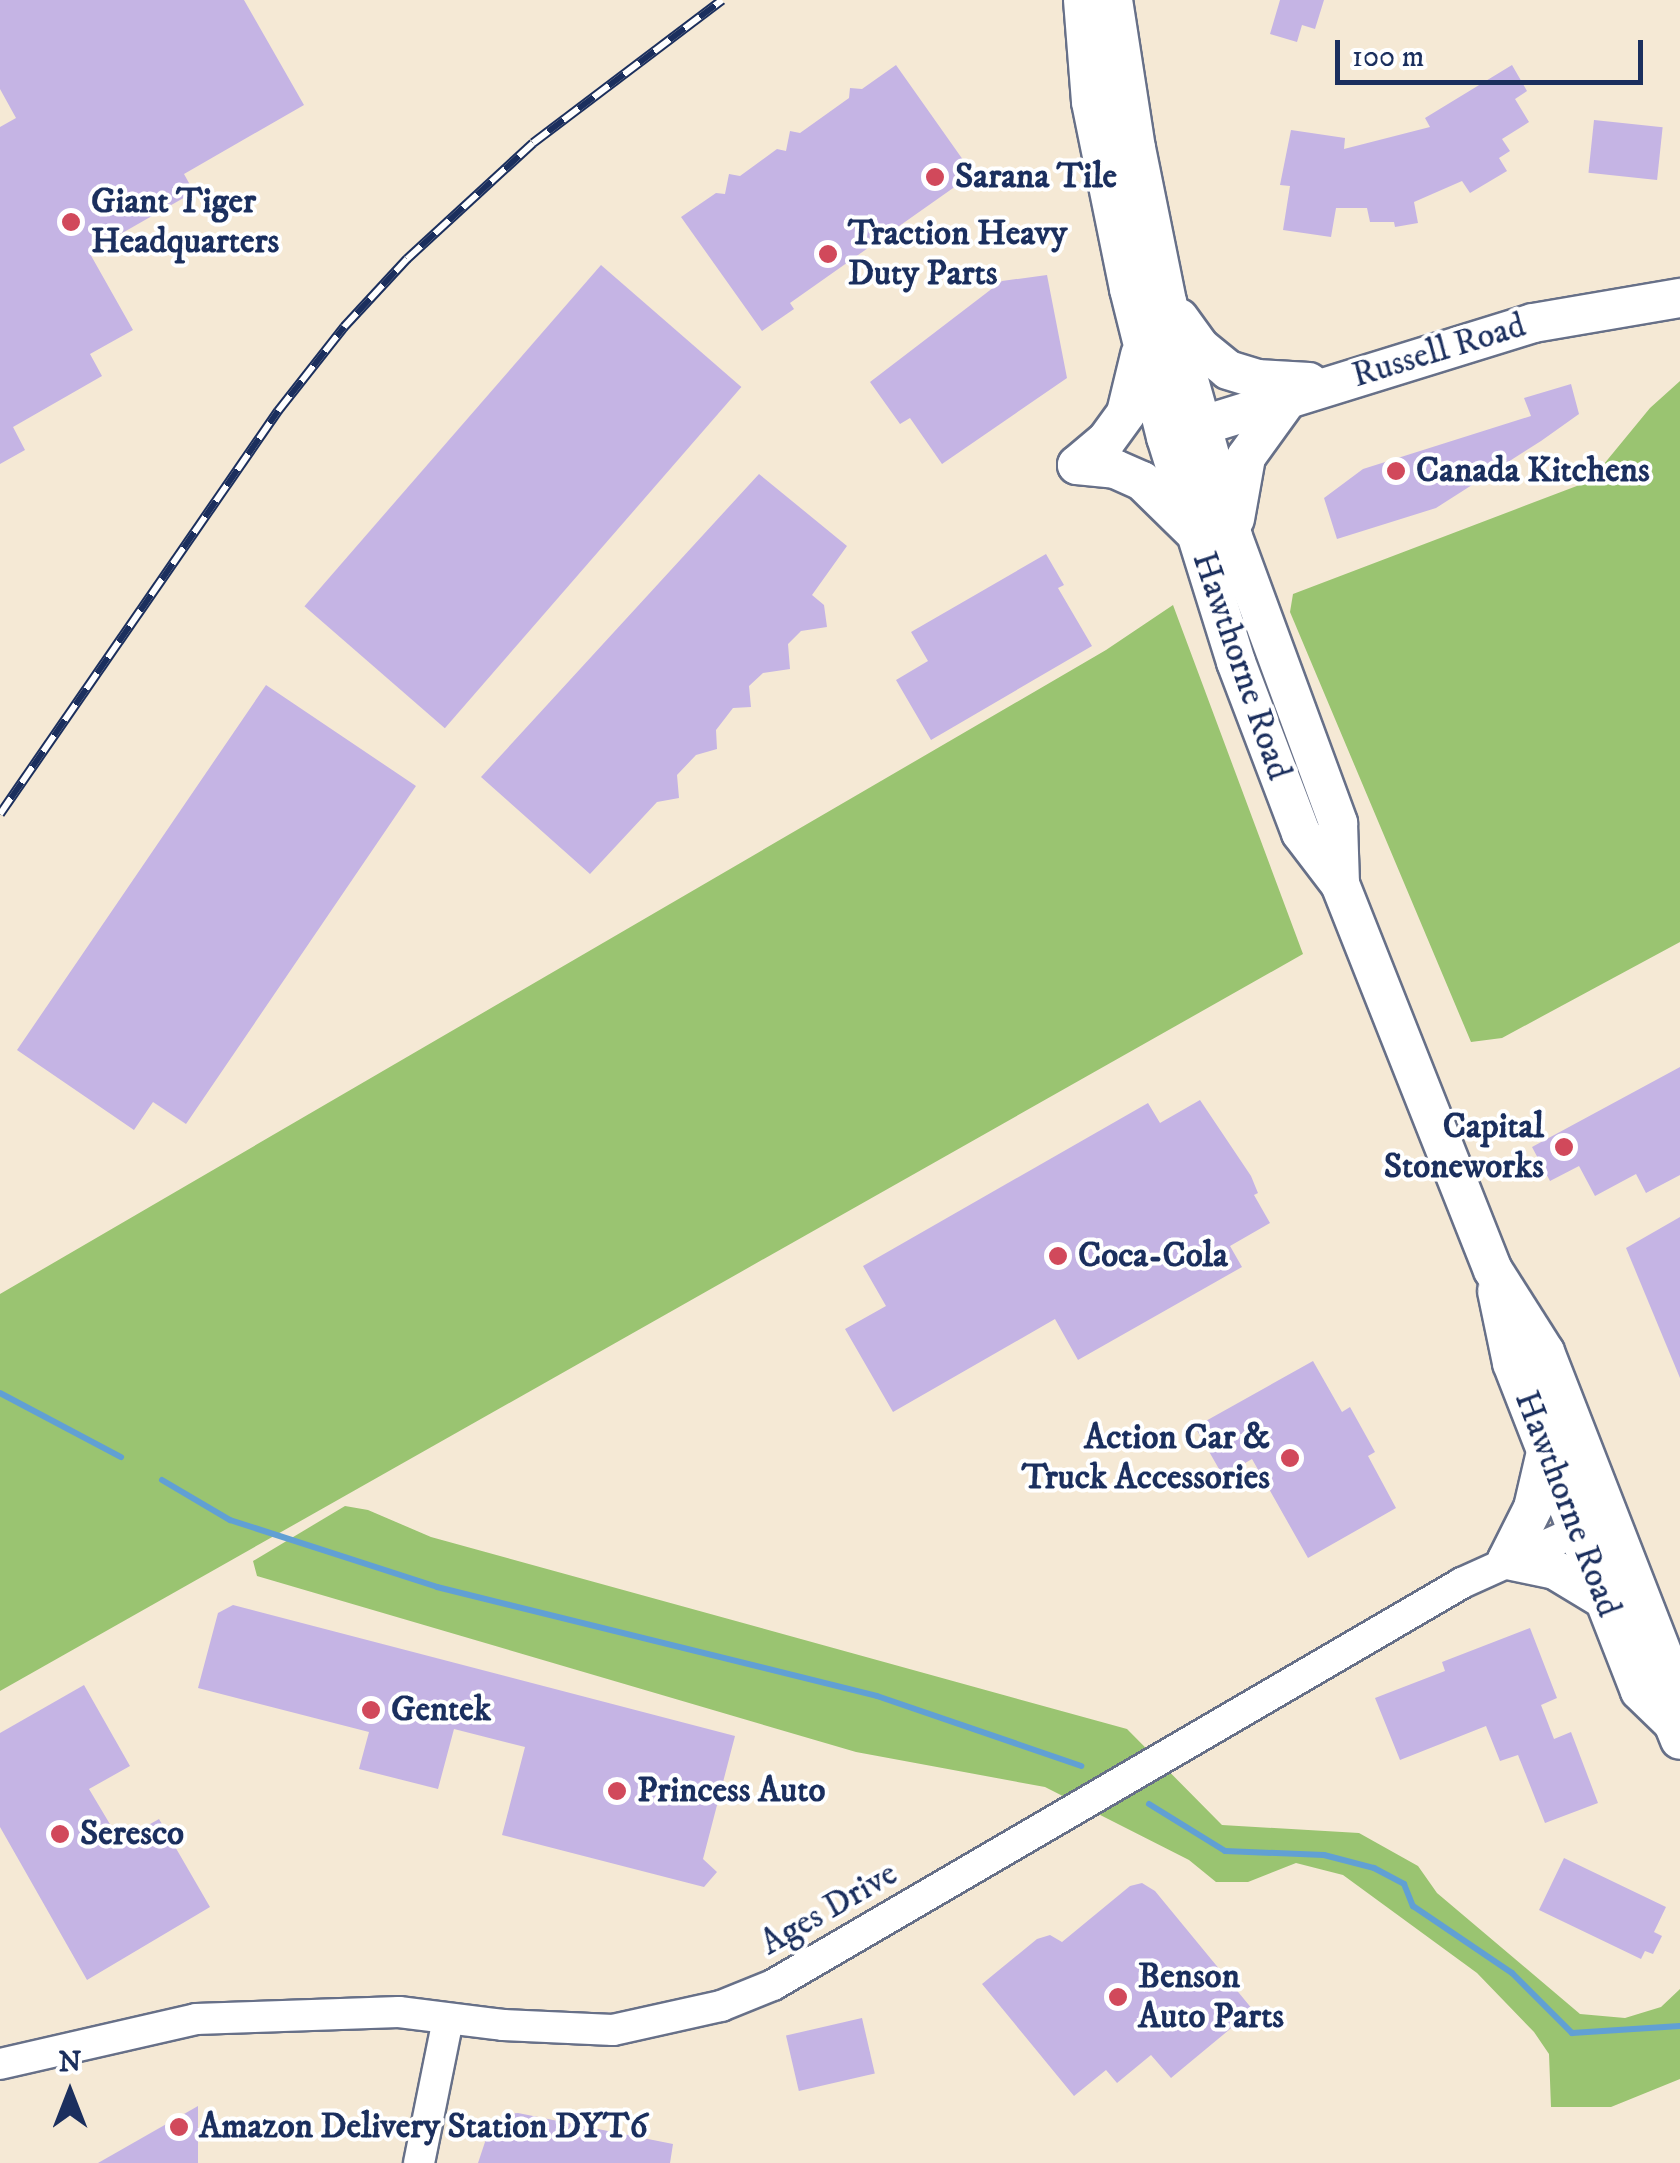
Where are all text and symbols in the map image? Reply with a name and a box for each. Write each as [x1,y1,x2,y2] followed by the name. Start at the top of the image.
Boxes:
[1340,20,1648,82] scale bar
[1352,39,1424,76] text: 100 m
[955,156,1117,198] place label: Sarana Tile
[924,166,946,188] marker: Sarana Tile
[91,181,279,263] place label: Giant Tiger Headquarters
[60,211,82,233] marker: Giant Tiger Headquarters
[848,213,1067,295] place label: Traction Heavy Duty Parts
[817,243,839,265] marker: Traction Heavy Duty Parts
[1347,305,1531,397] street label: Russell Road
[1416,450,1650,492] place label: Canada Kitchens
[1385,460,1407,482] marker: Canada Kitchens
[1182,546,1300,786] street label: Hawthorne Road
[1384,1106,1544,1188] place label: Capital Stoneworks
[1553,1136,1575,1158] marker: Capital Stoneworks
[1078,1235,1228,1277] place label: Coca-Cola
[1047,1245,1069,1267] marker: Coca-Cola
[1505,1385,1629,1623] street label: Hawthorne Road
[1022,1417,1270,1499] place label: Action Car & Truck Accessories
[1279,1447,1301,1469] marker: Action Car & Truck Accessories
[391,1689,491,1731] place label: Gentek
[360,1699,382,1721] marker: Gentek
[637,1770,825,1812] place label: Princess Auto
[606,1780,628,1802] marker: Princess Auto
[80,1813,184,1855] place label: Seresco
[49,1823,71,1845] marker: Seresco
[753,1853,905,1965] street label: Ages Drive
[1138,1956,1284,2038] place label: Benson Auto Parts
[1107,1986,1129,2008] marker: Benson Auto Parts
[20,2043,120,2143] north arrow
[59,2045,81,2080] text: N
[199,2106,648,2148] place label: Amazon Delivery Station DYT6
[168,2116,190,2138] marker: Amazon Delivery Station DYT6

